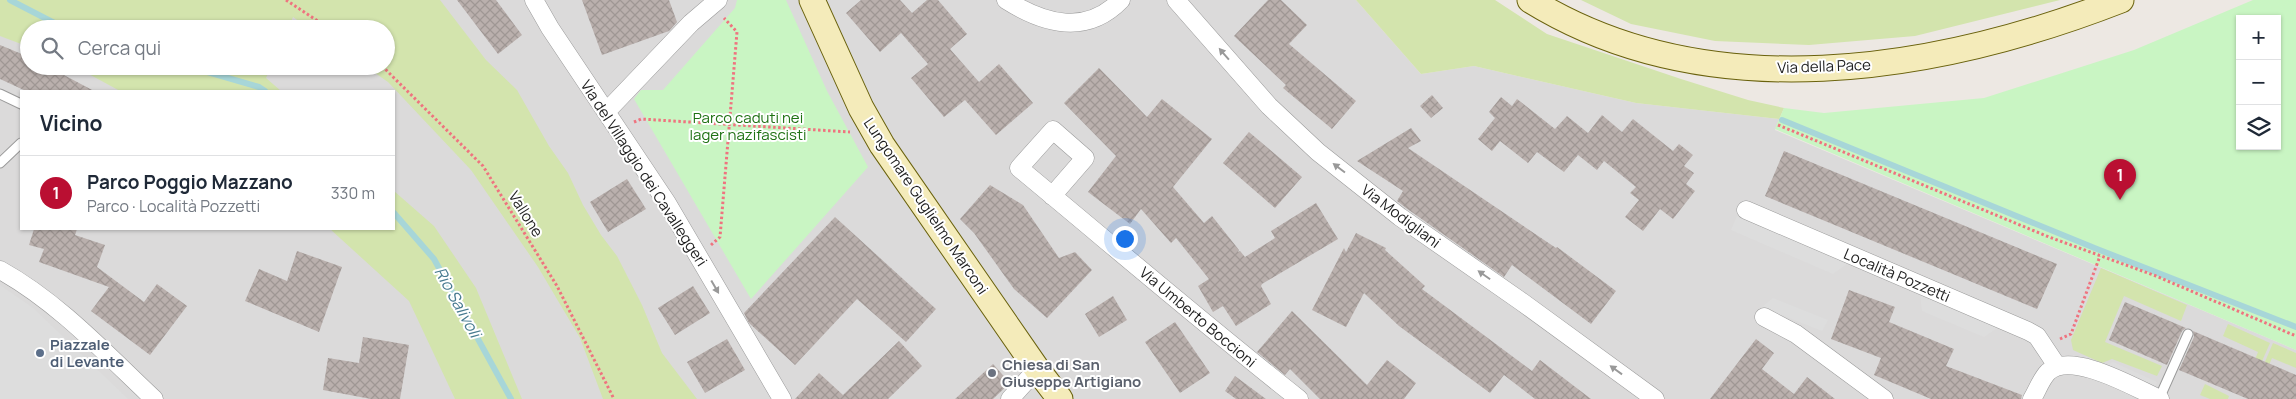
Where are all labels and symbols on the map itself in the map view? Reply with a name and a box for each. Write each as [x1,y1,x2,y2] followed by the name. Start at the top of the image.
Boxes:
[1218,49,1230,61] one-way arrow
[1777,54,1871,78] street label: Via della Pace
[576,76,712,270] street label: Via del Villaggio dei Cavalleggeri
[690,107,806,145] park label: Parco caduti nei lager nazifascisti
[859,113,993,299] street label: Lungomare Guglielmo Marconi
[2104,159,2136,200] pin: 1
[1332,163,1346,173] one-way arrow
[1357,179,1445,253] street label: Via Modigliani
[504,187,548,241] street label: Vallone
[1112,226,1138,252] your location
[1841,243,1953,307] street label: Località Pozzetti
[1135,262,1261,372] street label: Via Umberto Boccioni
[430,263,487,343] water label: Rio Salivoli
[1477,270,1491,280] one-way arrow
[711,280,720,293] one-way arrow
[50,334,124,372] place label: Piazzale di Levante
[34,347,46,359] marker: Piazzale di Levante
[1002,354,1141,392] place label: Chiesa di San Giuseppe Artigiano
[1609,365,1623,375] one-way arrow
[986,367,998,379] marker: Chiesa di San Giuseppe Artigiano

